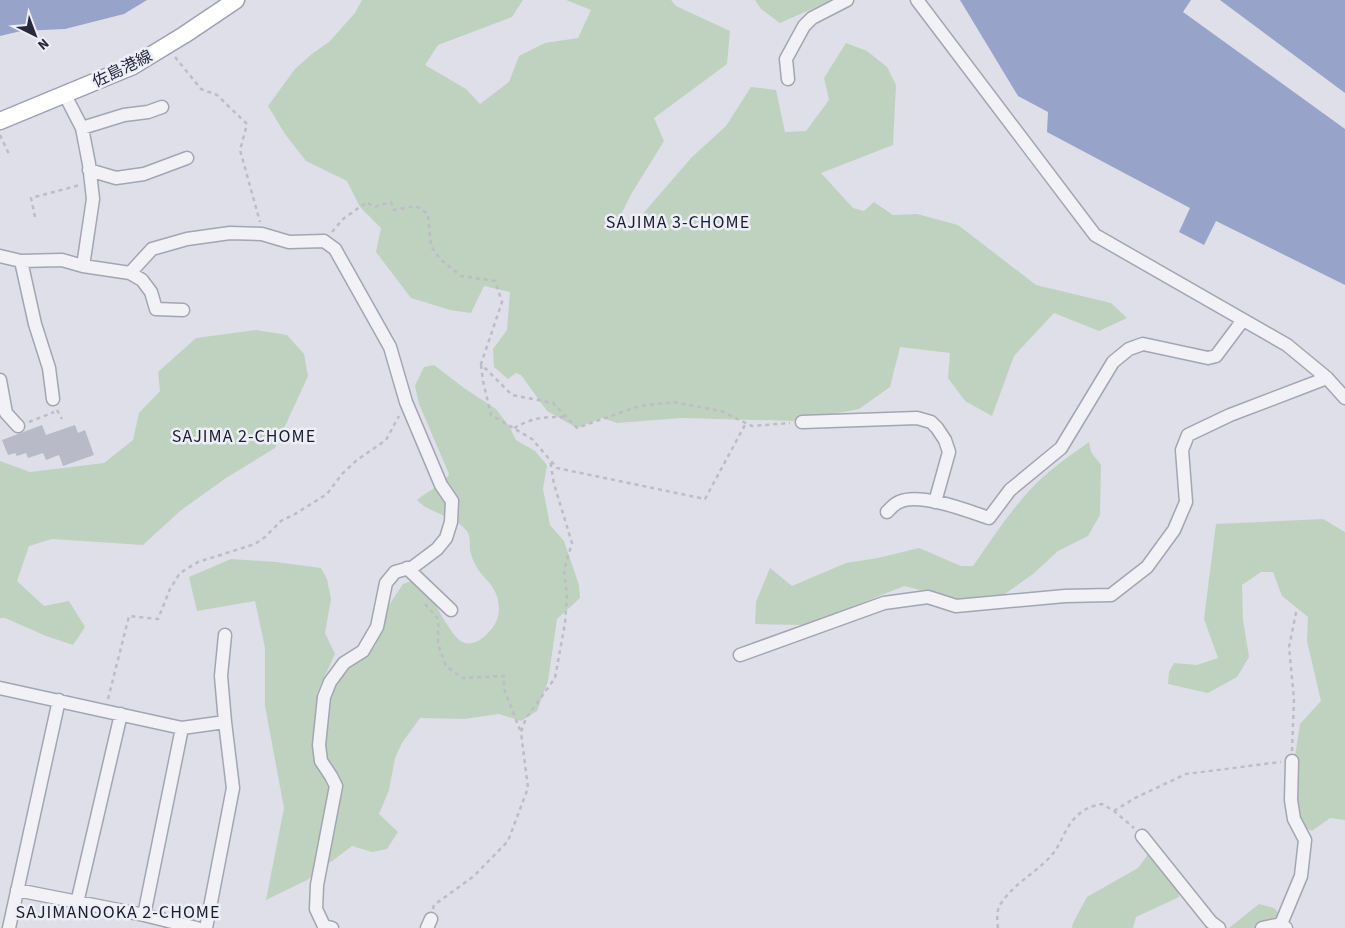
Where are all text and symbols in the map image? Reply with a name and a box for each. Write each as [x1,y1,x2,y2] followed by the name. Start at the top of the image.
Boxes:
[10,10,60,60] north arrow
[33,33,53,54] text: N
[89,45,156,93] street label: 佐島港線
[606,210,750,235] district label: SAJIMA 3-CHOME
[172,424,316,449] district label: SAJIMA 2-CHOME
[16,900,220,925] district label: SAJIMANOOKA 2-CHOME

